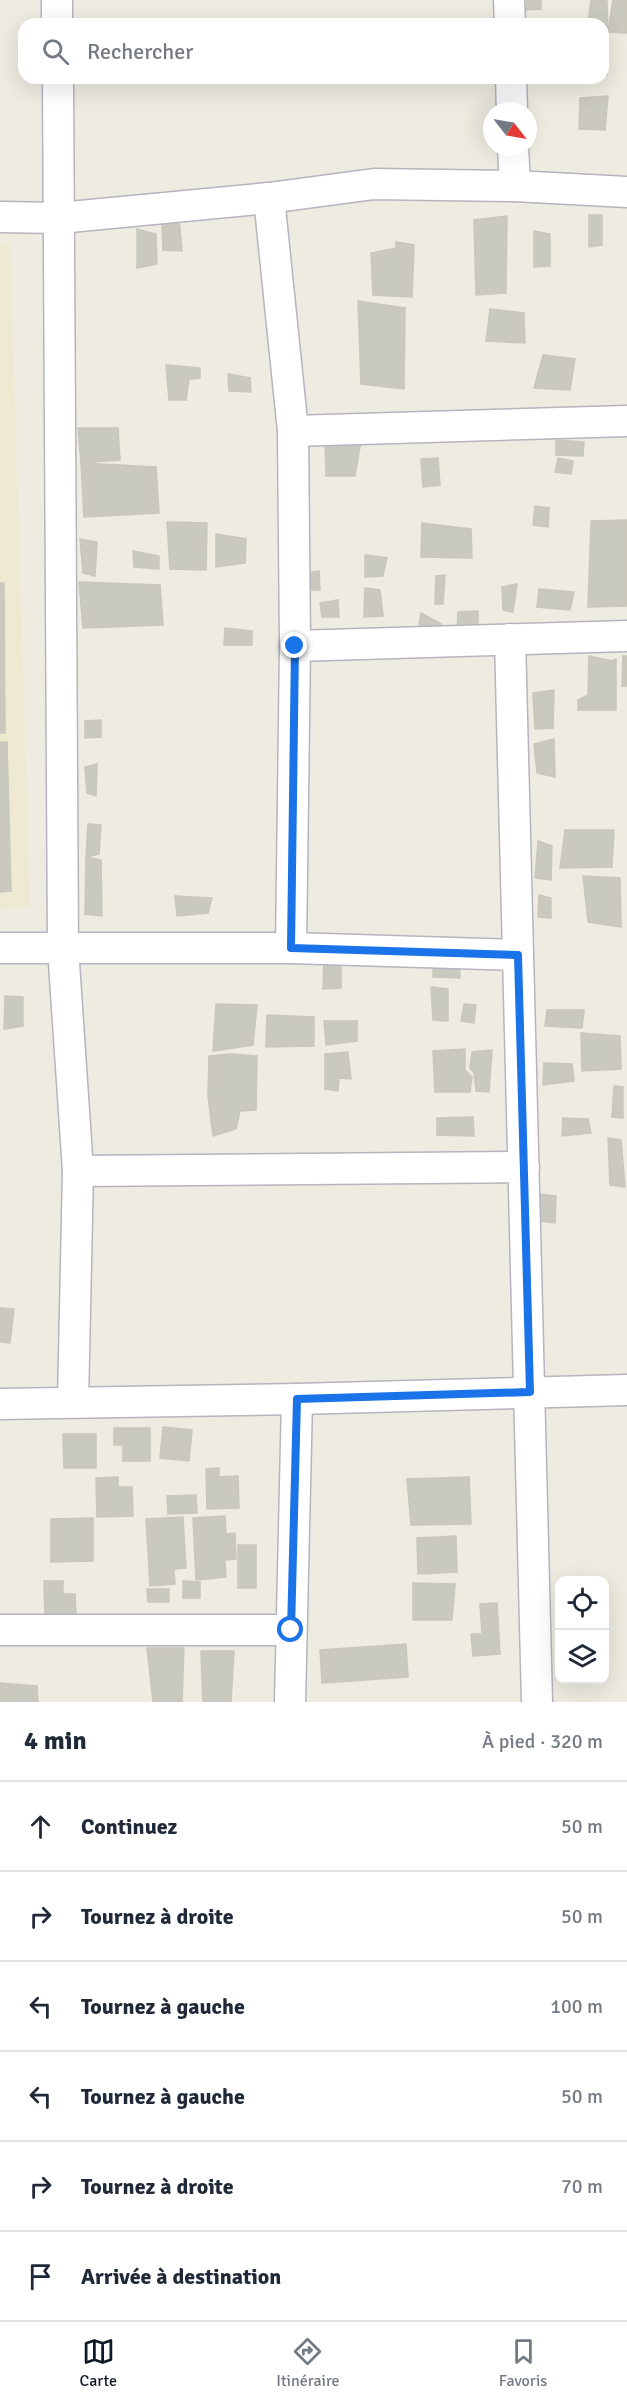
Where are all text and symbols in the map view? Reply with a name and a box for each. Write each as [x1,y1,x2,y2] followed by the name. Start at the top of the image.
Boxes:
[18,18,609,84] search box
[39,35,72,68] icon: search
[87,38,193,65] text: Rechercher
[483,102,537,156] north arrow
[281,632,307,658] route end
[555,1576,609,1684] map controls
[555,1576,609,1630] button: locate
[277,1616,303,1642] route start
[555,1630,609,1684] button: layers
[24,1725,87,1757] text: 4 min
[482,1729,603,1754] text: À pied · 320 m
[24,1810,57,1843] icon: ahead
[81,1813,177,1840] text: Continuez
[561,1814,603,1839] text: 50 m
[24,1900,57,1933] icon: right
[81,1903,234,1930] text: Tournez à droite
[561,1904,603,1929] text: 50 m
[24,1990,57,2023] icon: left
[81,1993,245,2020] text: Tournez à gauche
[550,1994,603,2019] text: 100 m
[24,2080,57,2113] icon: left
[81,2083,245,2110] text: Tournez à gauche
[561,2084,603,2109] text: 50 m
[24,2170,57,2203] icon: right
[81,2173,234,2200] text: Tournez à droite
[561,2174,603,2199] text: 70 m
[24,2260,57,2293] icon: arrive
[81,2263,281,2290] text: Arrivée à destination
[80,2335,117,2391] tab: Carte
[276,2335,340,2391] tab: Itinéraire
[499,2335,547,2391] tab: Favoris

